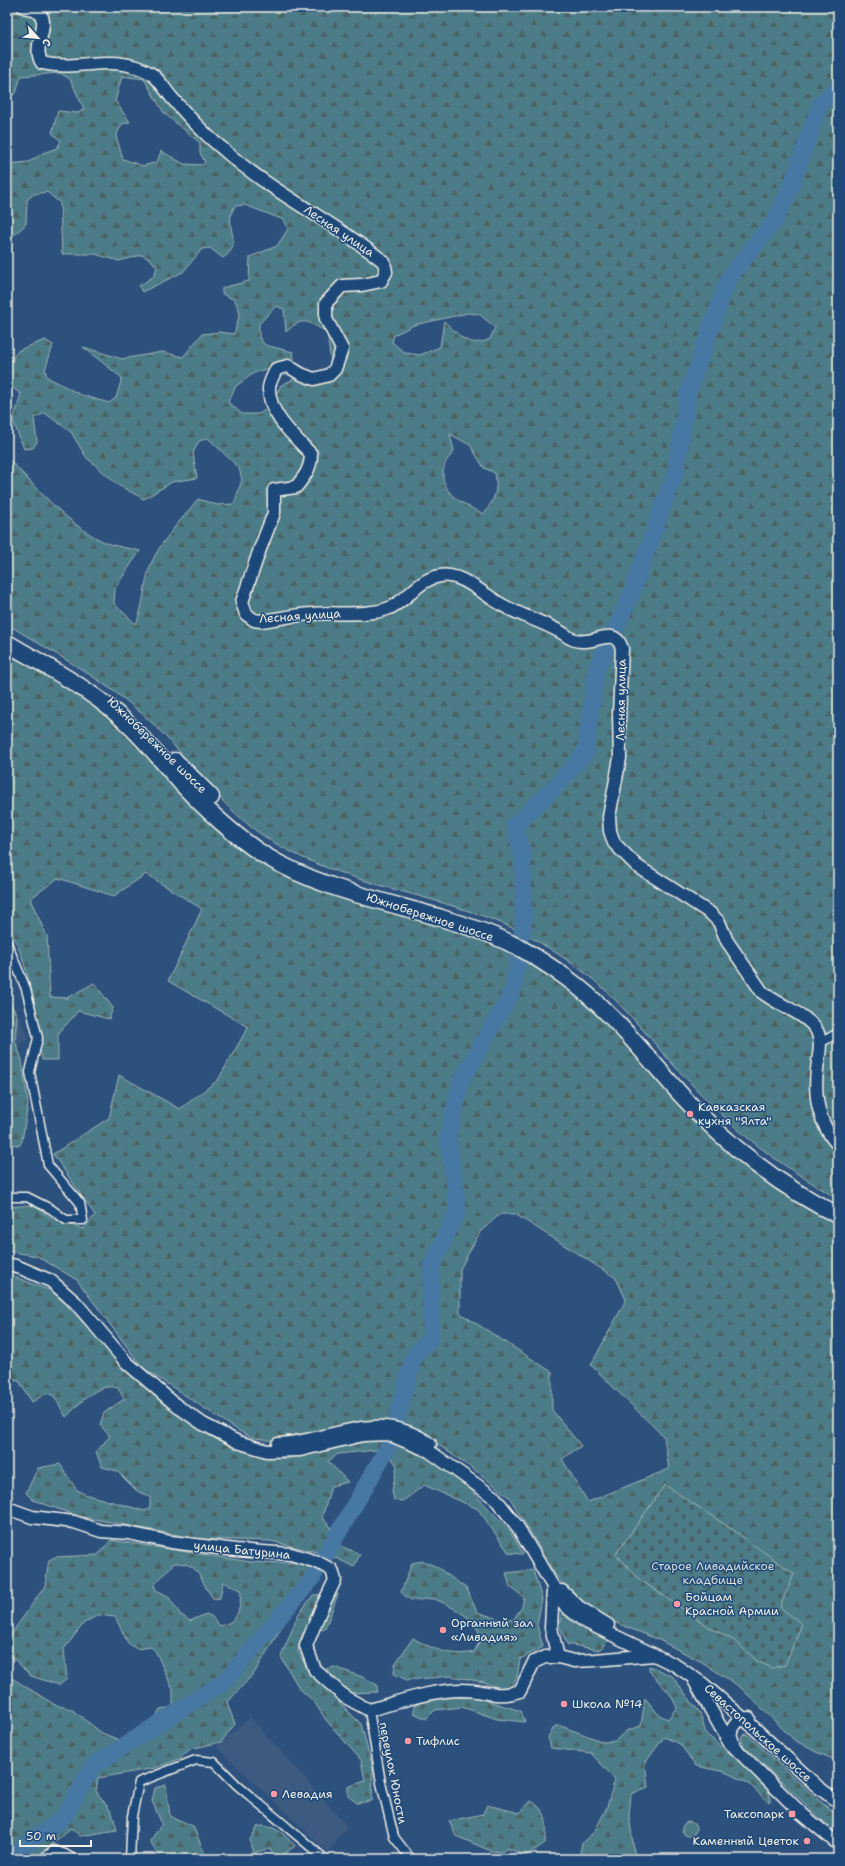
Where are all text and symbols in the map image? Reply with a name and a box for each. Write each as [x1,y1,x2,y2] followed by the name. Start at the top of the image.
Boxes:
[18,18,58,58] north arrow
[38,36,55,49] text: С
[301,202,378,261] street label: Лесная улица
[259,605,342,627] street label: Лесная улица
[612,658,630,741] street label: Лесная улица
[104,693,210,797] street label: Южнобережное шоссе
[364,889,496,945] street label: Южнобережное шоссе
[698,1099,772,1129] place label: Кавказская кухня "Ялта"
[685,1109,695,1119] marker: Кавказская кухня "Ялта"
[193,1537,292,1563] street label: улица Батурина
[651,1558,775,1588] park label: Старое Ливадийское кладбище
[685,1589,779,1619] place label: Бойцам Красной Армии
[672,1599,682,1609] marker: Бойцам Красной Армии
[451,1615,534,1645] place label: Органный зал «Ливадия»
[438,1625,448,1635] marker: Органный зал «Ливадия»
[701,1680,815,1786] street label: Севастопольское шоссе
[572,1696,642,1712] place label: Школа №14
[559,1699,569,1709] marker: Школа №14
[375,1721,411,1825] street label: переулок Юности
[416,1733,460,1749] place label: Тифлис
[403,1736,413,1746] marker: Тифлис
[282,1786,333,1802] place label: Левадия
[269,1789,279,1799] marker: Левадия
[724,1806,785,1822] place label: Таксопарк
[787,1809,797,1819] marker: Таксопарк
[20,1822,91,1848] scale bar
[26,1828,56,1844] text: 50 m
[692,1833,800,1849] place label: Каменный Цветок
[802,1836,812,1846] marker: Каменный Цветок

